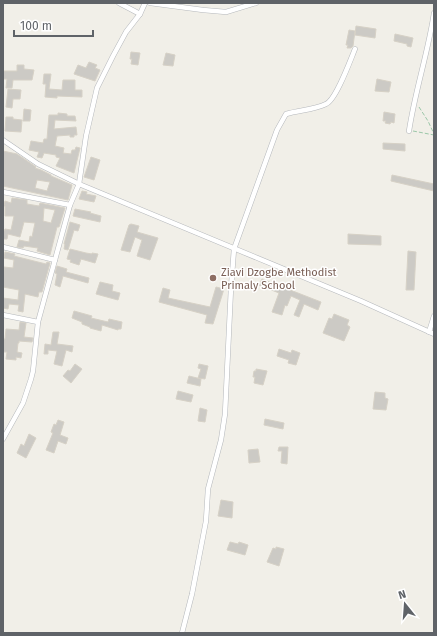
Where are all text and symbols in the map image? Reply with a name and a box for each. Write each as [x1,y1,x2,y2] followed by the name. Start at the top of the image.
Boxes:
[14,12,93,38] scale bar
[20,19,52,33] text: 100 m
[221,266,337,292] place label: Ziavi Dzogbe Methodist Primaly School
[208,273,218,283] marker: Ziavi Dzogbe Methodist Primaly School
[385,584,425,624] north arrow
[397,588,408,602] text: N

